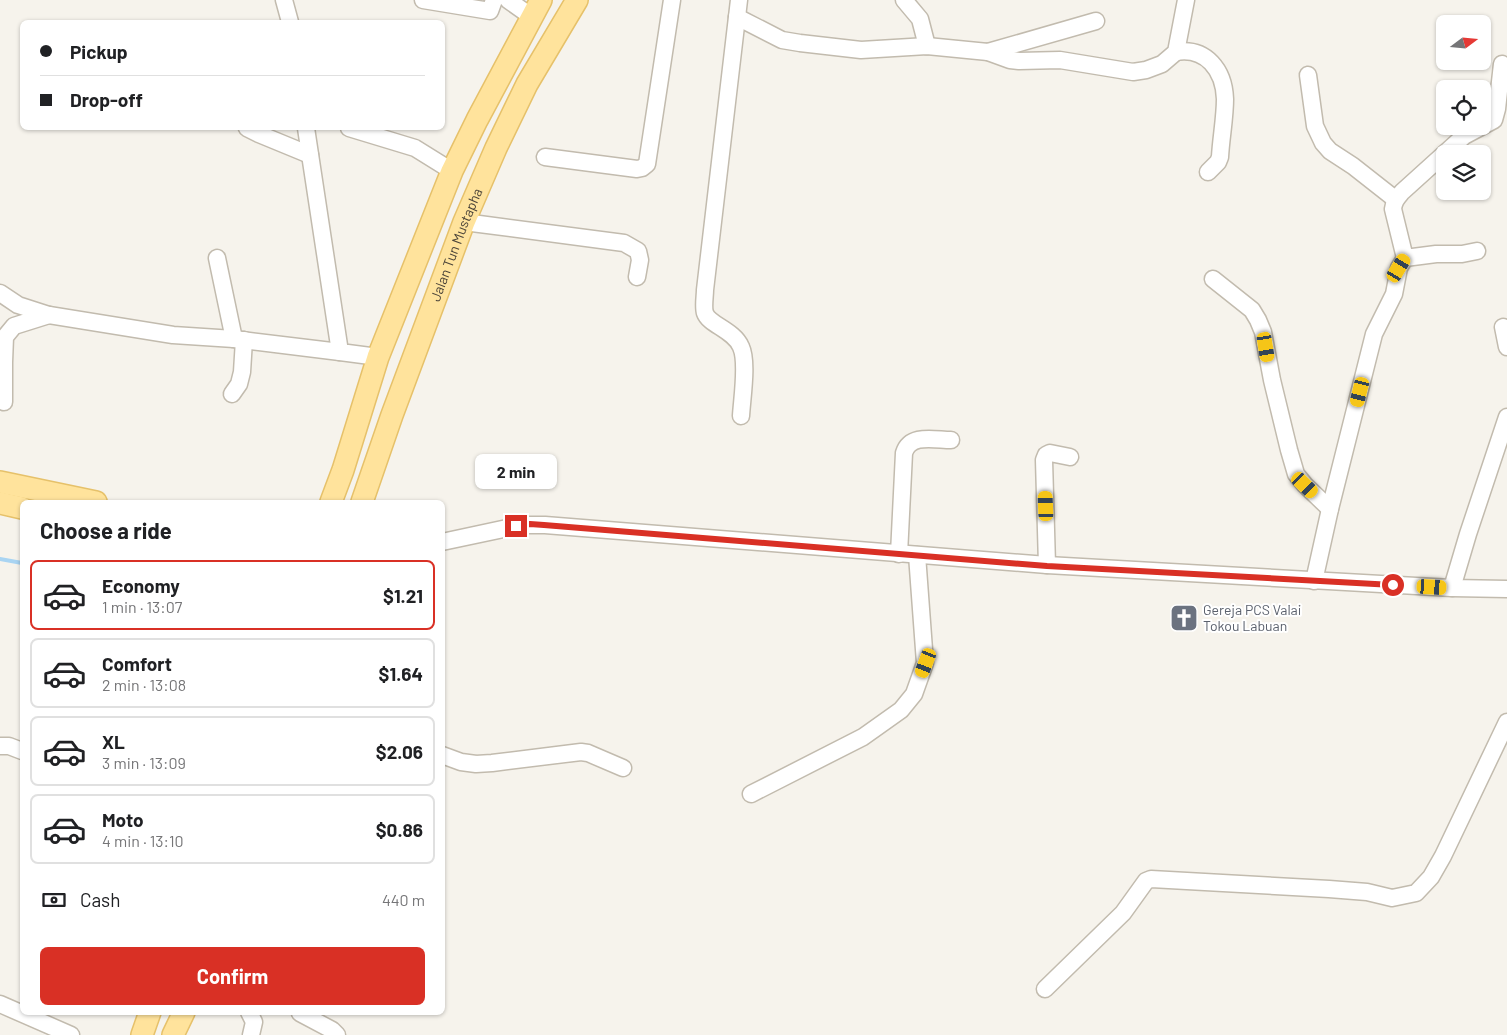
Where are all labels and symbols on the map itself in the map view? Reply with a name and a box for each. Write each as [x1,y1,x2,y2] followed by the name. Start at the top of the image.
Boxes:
[1436,15,1491,70] north arrow
[426,185,486,304] street label: Jalan Tun Mustapha
[1384,251,1413,285] car
[1256,331,1275,363] car
[1349,376,1370,408] car
[475,454,557,488] callout: 2 min
[1289,469,1321,501] car
[1037,491,1054,521] car
[505,515,527,537] route end
[1382,574,1404,596] route start
[1416,579,1447,595] car
[1203,601,1301,634] place label: Gereja PCS Valai Tokou Labuan
[1169,603,1199,633] church icon: Gereja PCS Valai Tokou Labuan
[913,646,938,680] car

